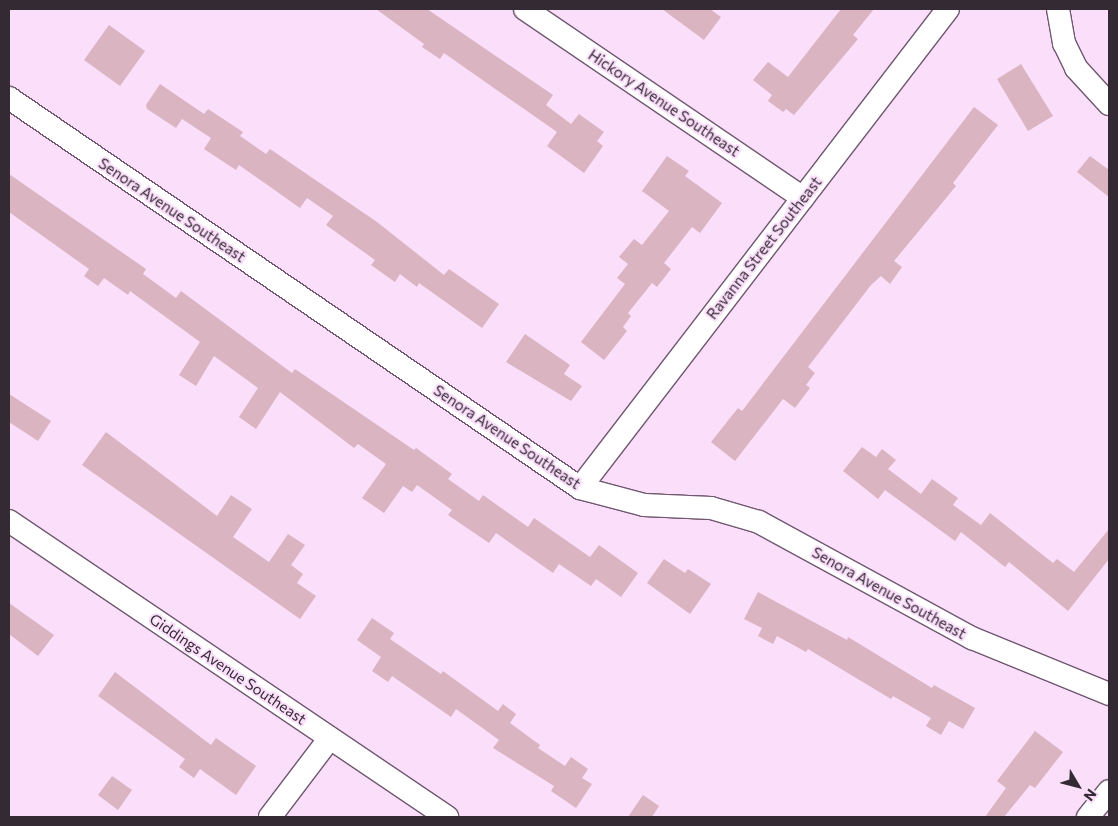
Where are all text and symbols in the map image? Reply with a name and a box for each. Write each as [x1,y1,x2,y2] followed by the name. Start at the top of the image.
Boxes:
[585,46,743,160] street label: Hickory Avenue Southeast
[95,154,249,266] street label: Senora Avenue Southeast
[703,173,825,323] street label: Ravanna Street Southeast
[430,381,584,493] street label: Senora Avenue Southeast
[809,543,969,643] street label: Senora Avenue Southeast
[146,610,310,728] street label: Giddings Avenue Southeast
[1053,761,1103,811] north arrow
[1080,786,1100,805] text: N

